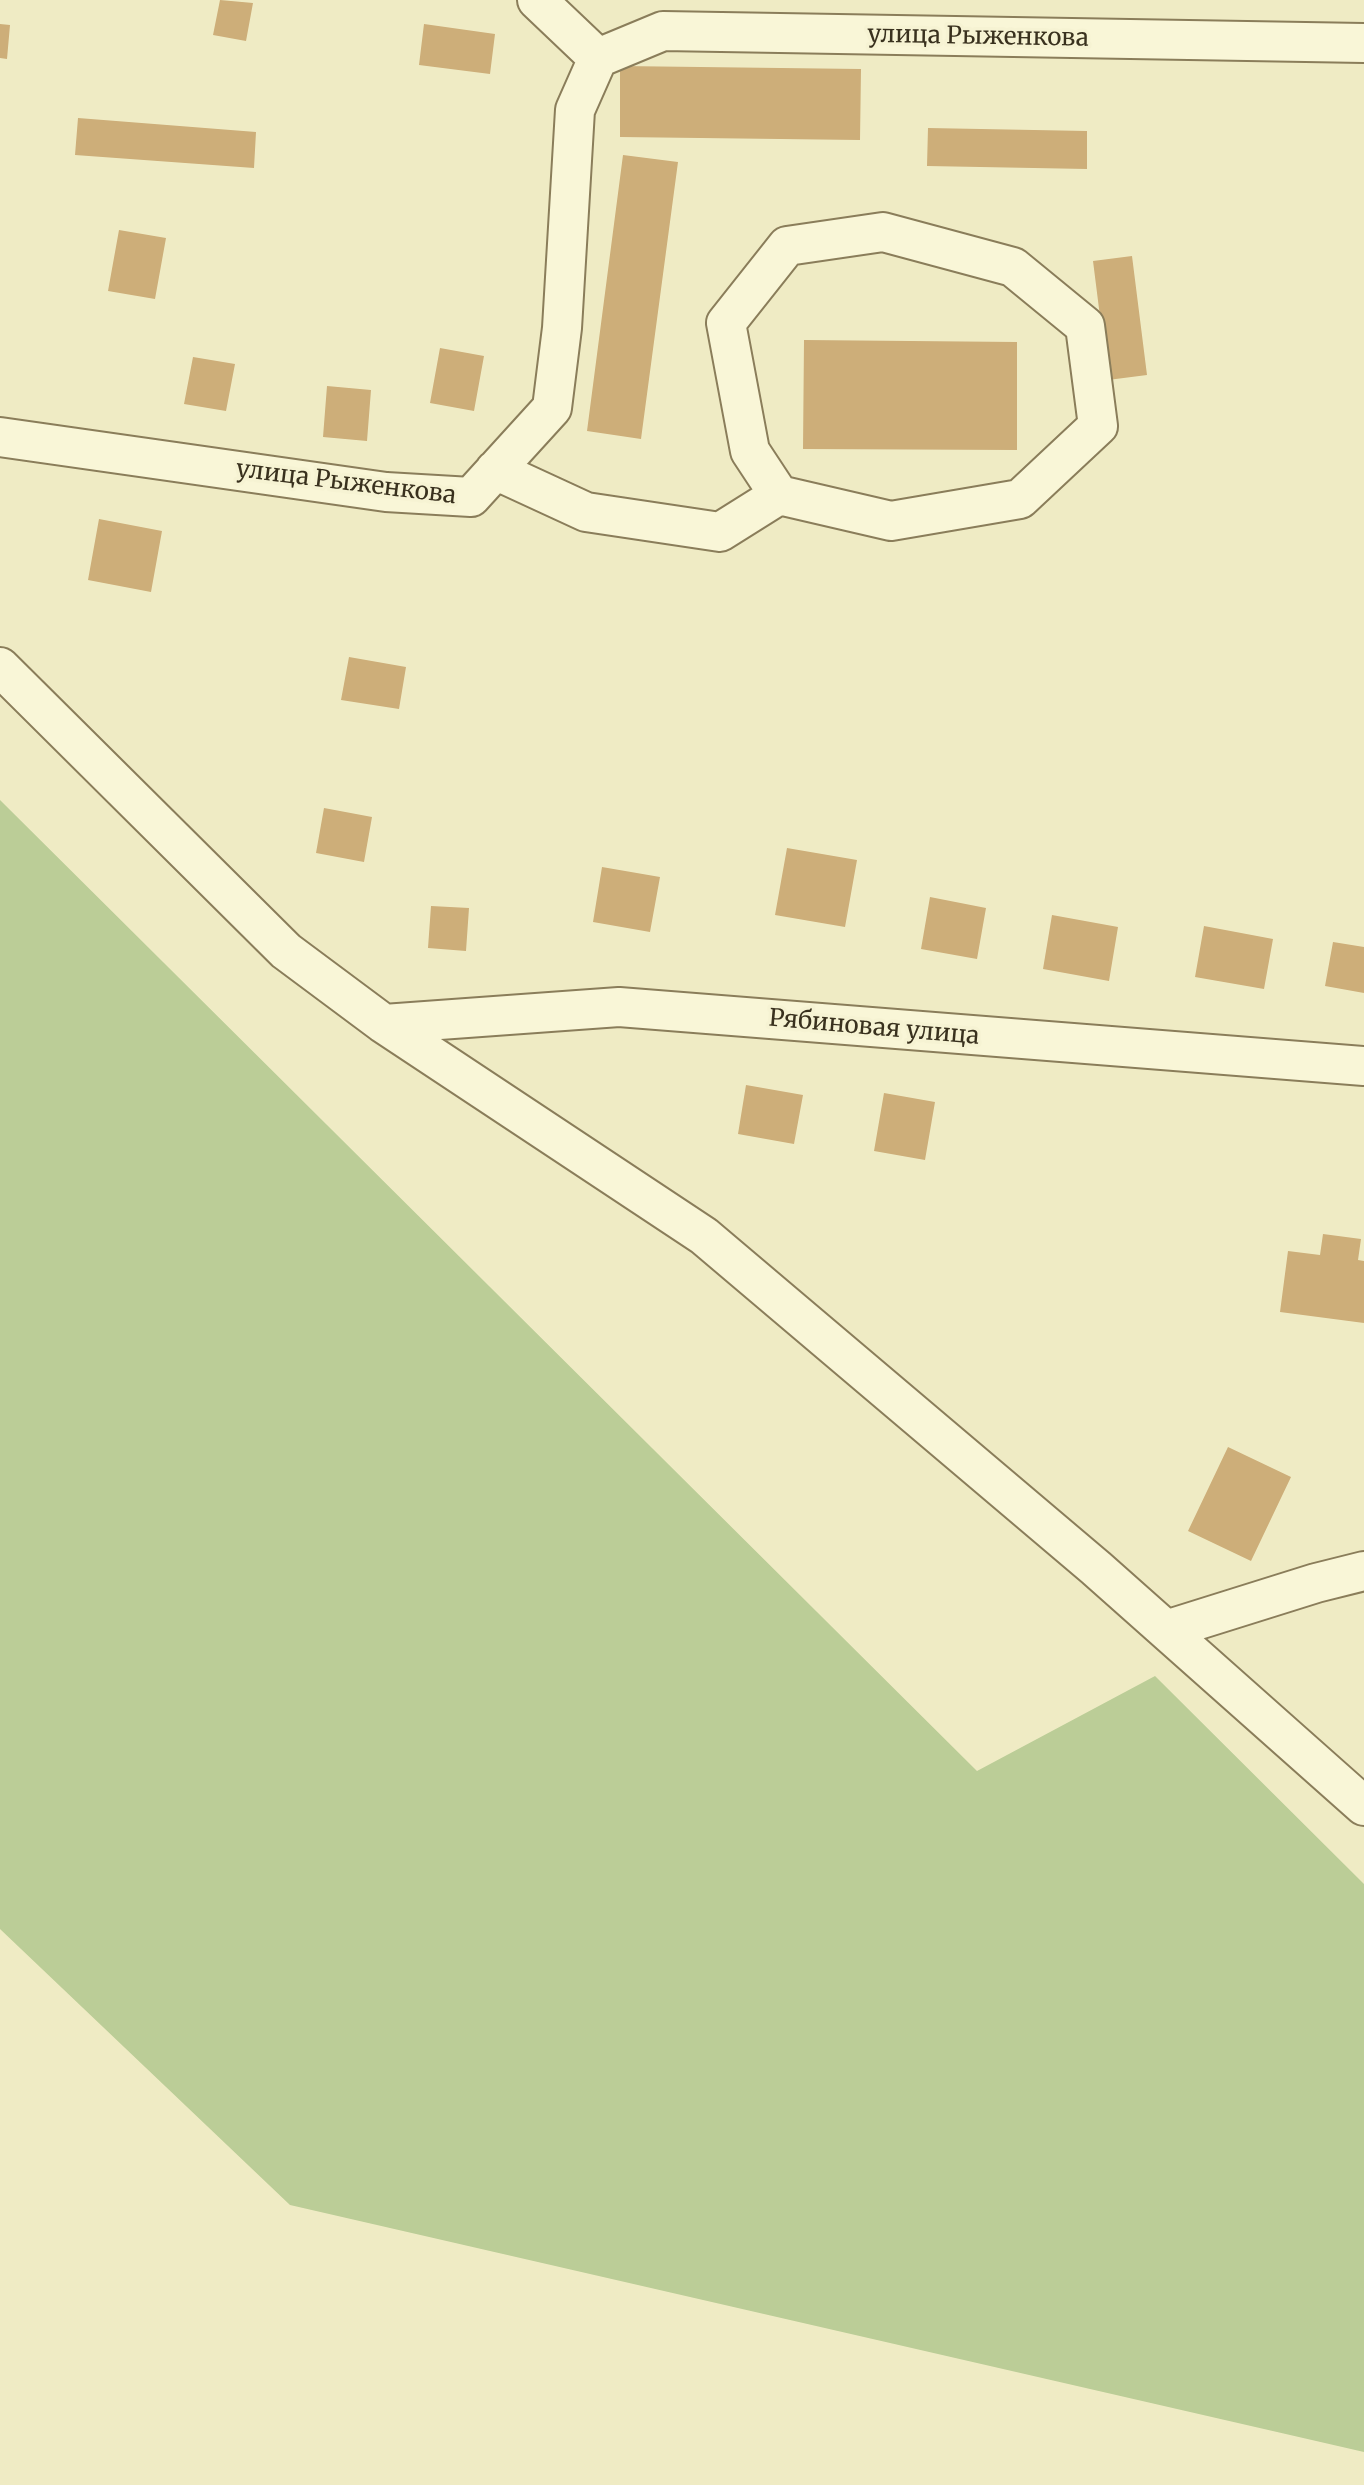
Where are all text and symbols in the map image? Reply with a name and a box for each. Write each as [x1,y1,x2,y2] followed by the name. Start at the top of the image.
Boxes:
[867,21,1089,53] street label: улица Рыженкова
[234,455,458,511] street label: улица Рыженкова
[767,1004,981,1052] street label: Рябиновая улица

